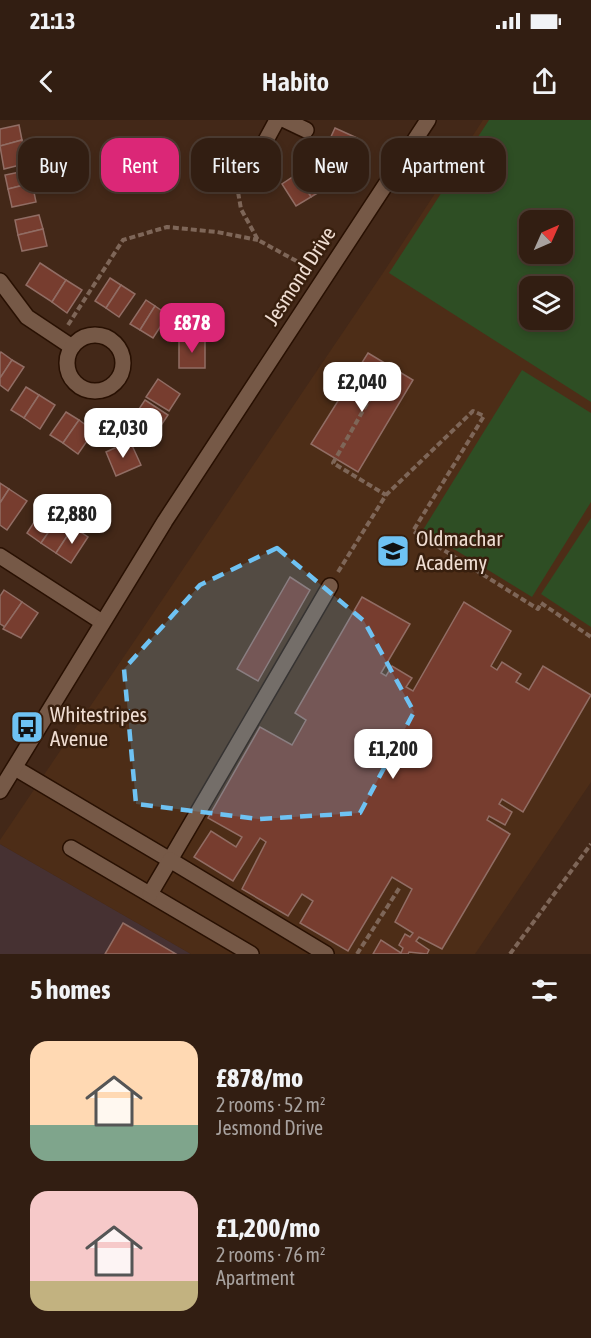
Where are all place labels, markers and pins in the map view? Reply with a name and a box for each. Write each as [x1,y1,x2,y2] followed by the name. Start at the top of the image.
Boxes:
[156,303,228,354] pin: £878
[313,362,411,413] pin: £2,040
[74,408,172,459] pin: £2,030
[23,494,121,545] pin: £2,880
[416,526,503,574] place label: Oldmachar Academy
[375,533,411,569] school or university icon: Oldmachar Academy
[50,702,147,750] place label: Whitestripes Avenue
[9,709,45,745] bus stop icon: Whitestripes Avenue
[344,729,442,780] pin: £1,200

